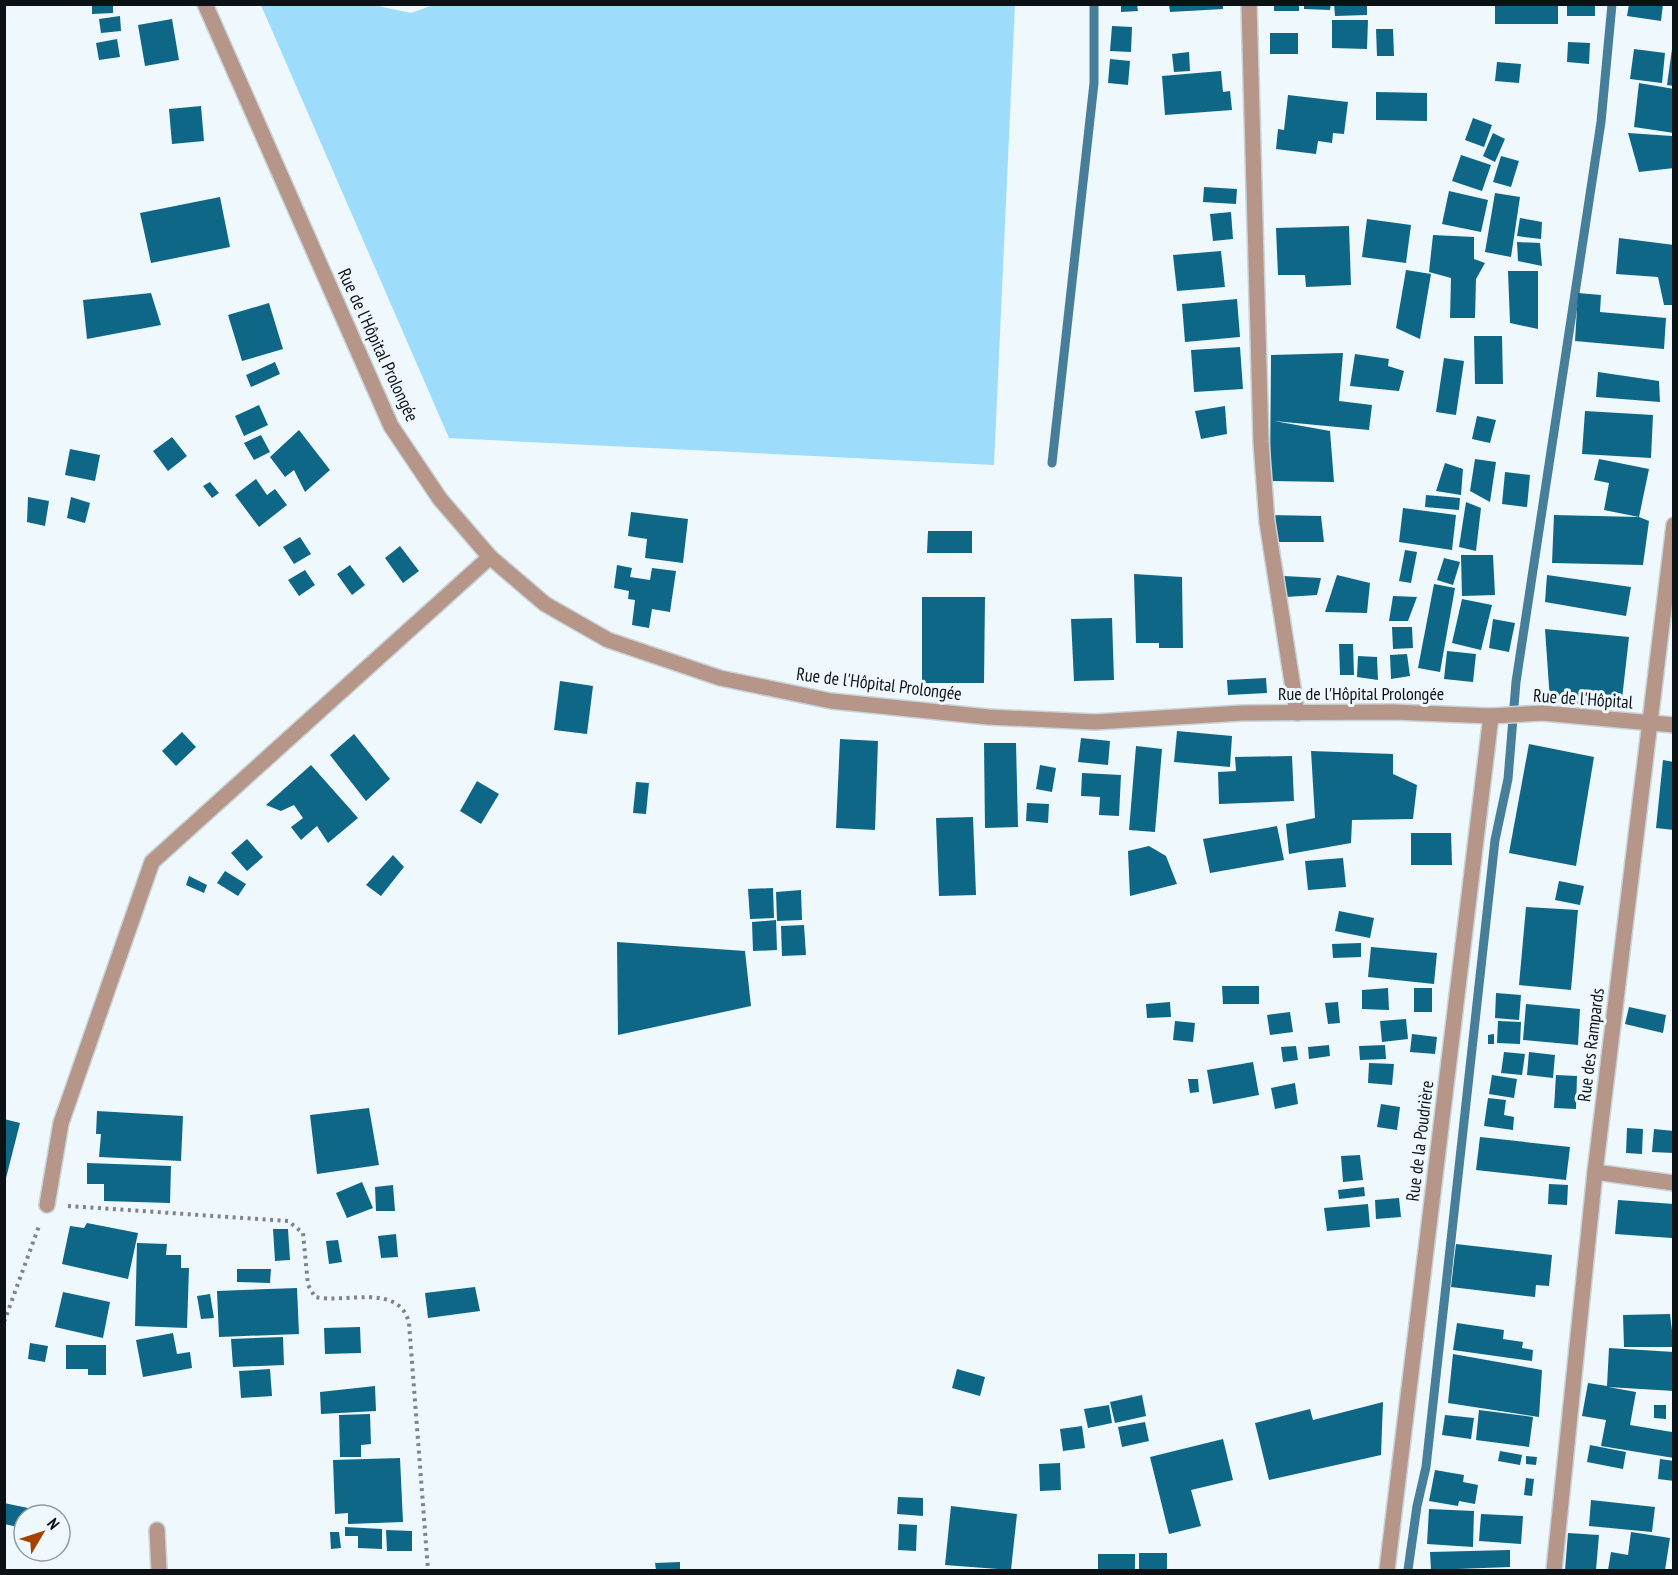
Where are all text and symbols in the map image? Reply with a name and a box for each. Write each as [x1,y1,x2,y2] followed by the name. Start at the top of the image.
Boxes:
[333,265,424,425] street label: Rue de l'Hôpital Prolongée
[795,662,963,705] street label: Rue de l'Hôpital Prolongée
[1278,682,1444,705] street label: Rue de l'Hôpital Prolongée
[1533,684,1634,714] street label: Rue de l'Hôpital
[1572,987,1609,1103] street label: Rue des Rampards
[1401,1079,1438,1203] street label: Rue de la Poudrière
[12,1503,72,1563] north arrow
[43,1514,64,1533] text: N

